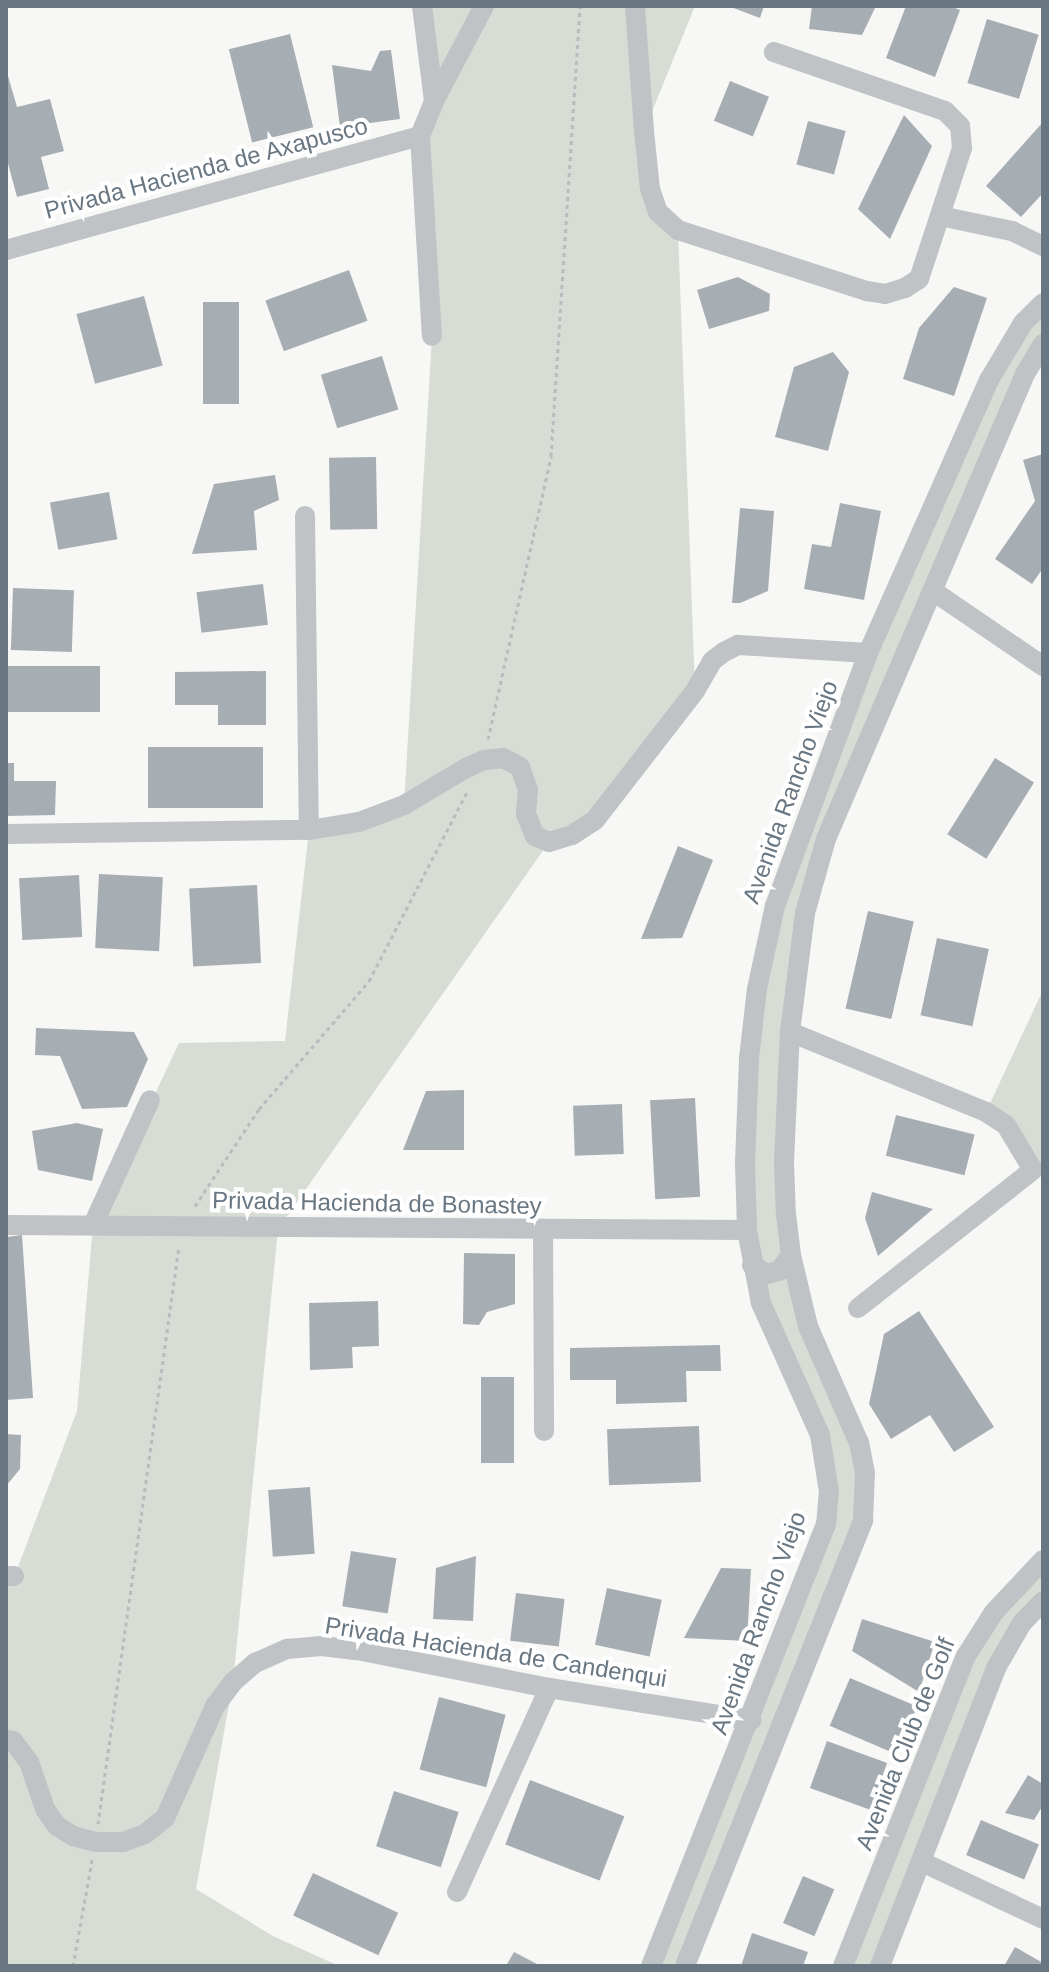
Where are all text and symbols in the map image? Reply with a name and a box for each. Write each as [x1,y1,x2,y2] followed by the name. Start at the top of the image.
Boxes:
[41,111,371,225] street label: Privada Hacienda de Axapusco
[736,677,844,907] street label: Avenida Rancho Viejo
[212,1186,542,1220] street label: Privada Hacienda de Bonastey
[704,1508,812,1738] street label: Avenida Rancho Viejo
[323,1611,669,1693] street label: Privada Hacienda de Candenqui
[849,1634,961,1854] street label: Avenida Club de Golf

